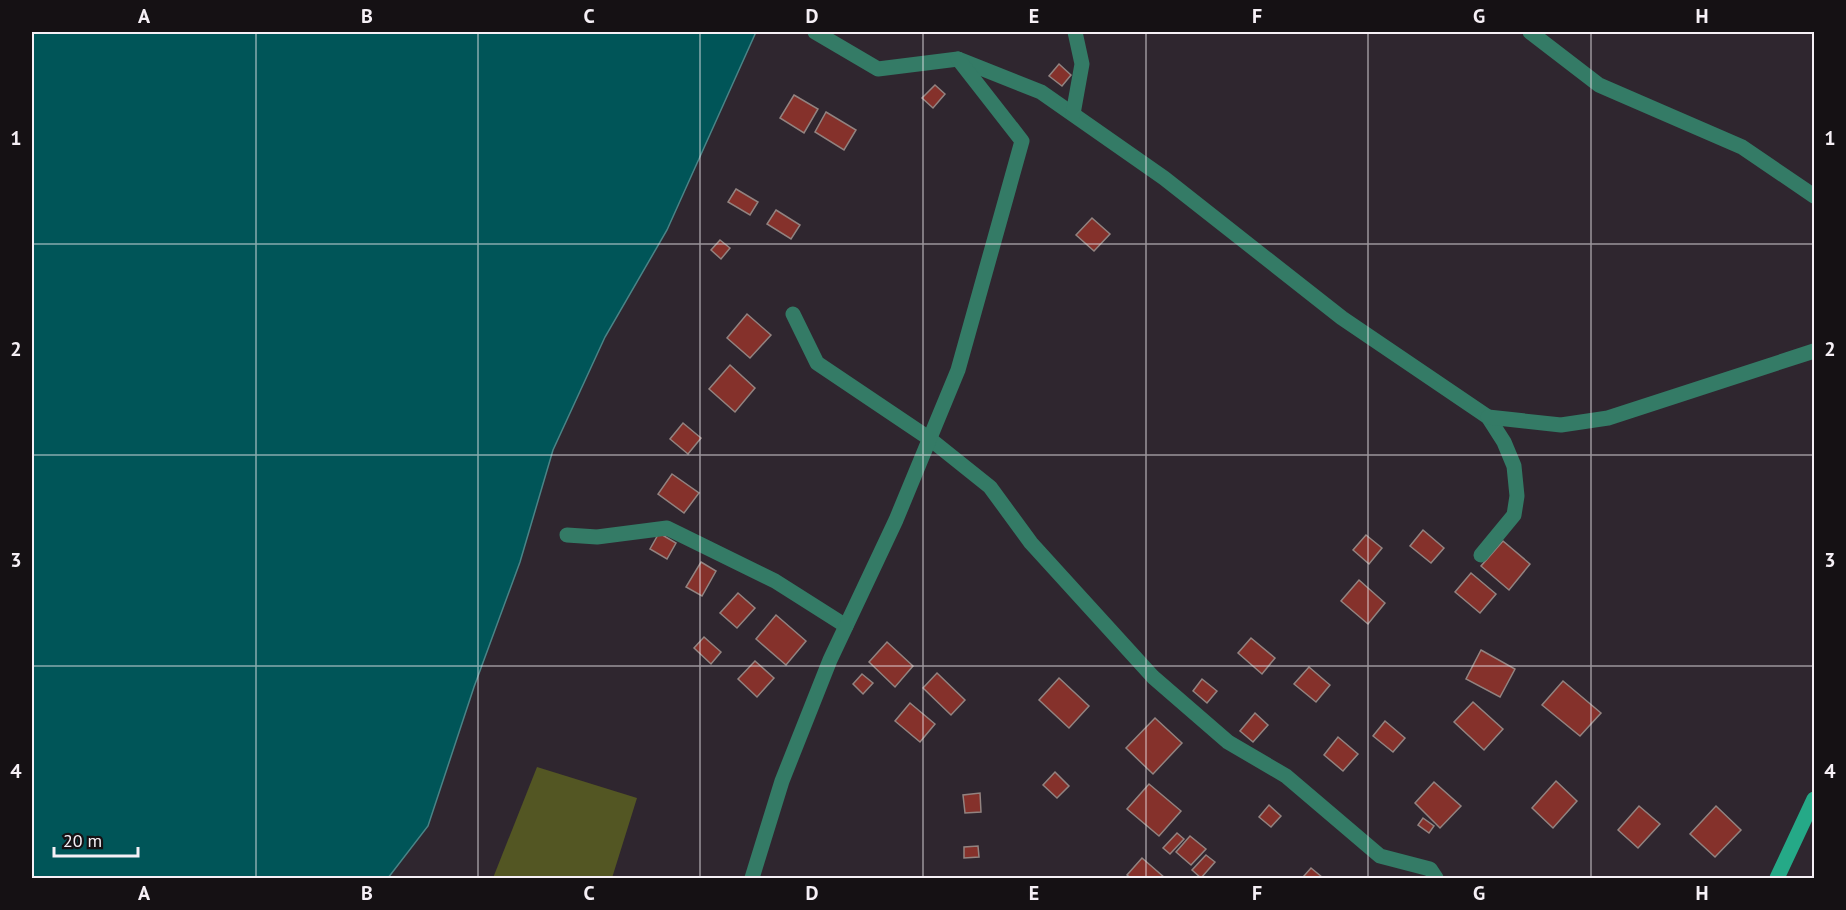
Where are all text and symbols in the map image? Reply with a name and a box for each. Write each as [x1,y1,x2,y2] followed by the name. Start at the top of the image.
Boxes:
[138,3,151,29] text: A
[361,3,373,29] text: B
[583,3,595,29] text: C
[806,3,819,29] text: D
[1029,3,1039,29] text: E
[1252,3,1262,29] text: F
[1473,3,1485,29] text: G
[1695,3,1709,29] text: H
[10,125,22,151] text: 1
[1824,125,1836,151] text: 1
[10,336,22,362] text: 2
[1824,336,1836,362] text: 2
[10,547,22,573] text: 3
[1824,547,1836,573] text: 3
[10,758,22,784] text: 4
[1824,758,1836,784] text: 4
[54,820,138,858] scale bar
[63,829,102,852] text: 20 m
[138,880,151,906] text: A
[361,880,373,906] text: B
[583,880,595,906] text: C
[806,880,819,906] text: D
[1029,880,1039,906] text: E
[1252,880,1262,906] text: F
[1473,880,1485,906] text: G
[1695,880,1709,906] text: H

